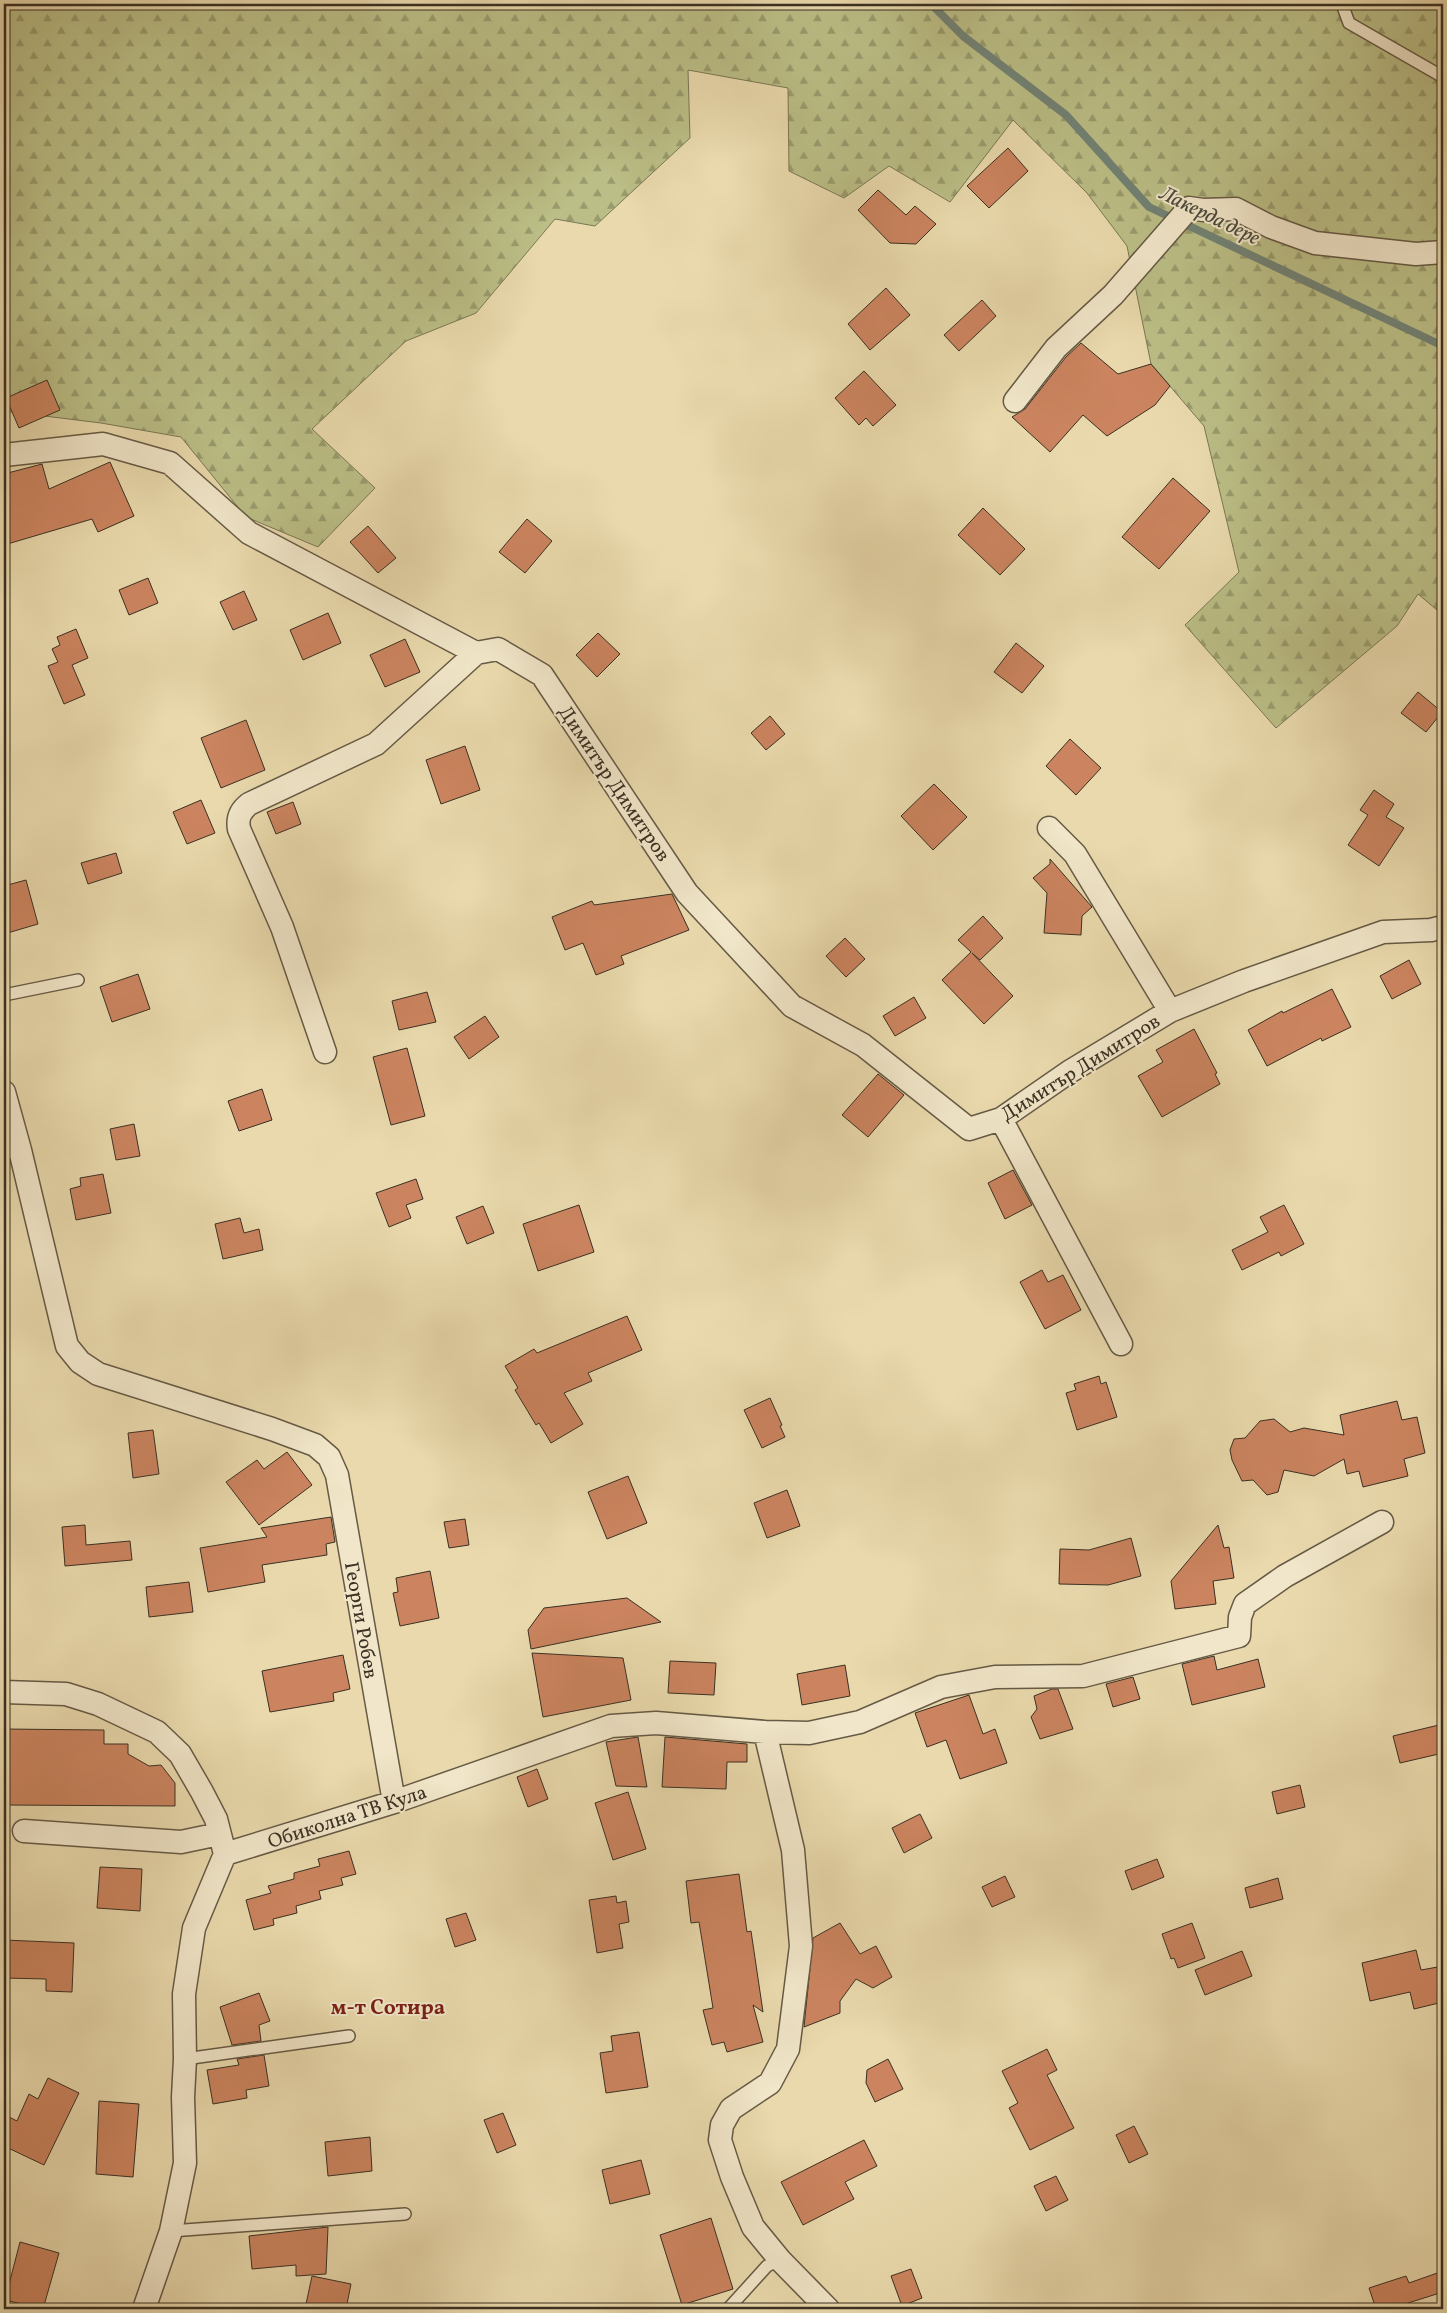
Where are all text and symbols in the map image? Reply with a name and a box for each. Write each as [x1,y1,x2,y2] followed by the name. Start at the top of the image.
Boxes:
[1153,179,1265,253] water label: Лакерда дере
[551,700,676,868] street label: Димитър Димитров
[996,1008,1166,1129] street label: Димитър Димитров
[336,1560,384,1681] street label: Георги Робев
[264,1779,431,1857] street label: Обиколна ТВ Кула
[331,1994,445,2023] district label: м-т Сотира

